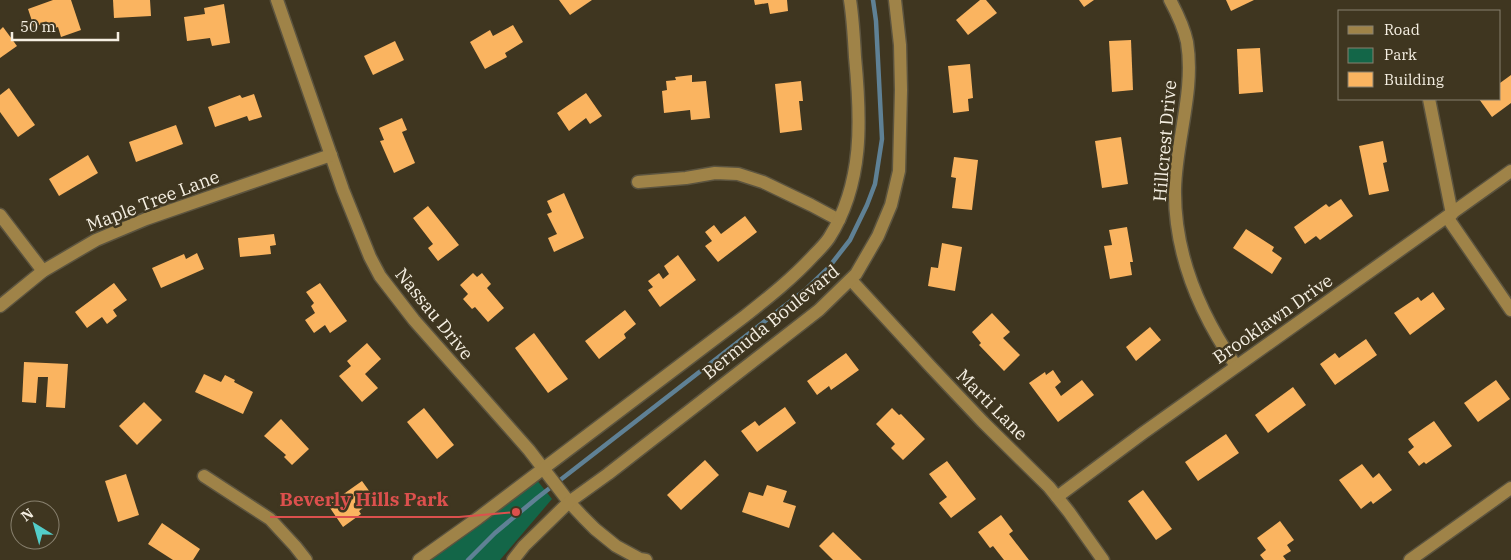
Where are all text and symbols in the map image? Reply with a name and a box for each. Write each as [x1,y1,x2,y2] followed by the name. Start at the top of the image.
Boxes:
[12,10,119,42] scale bar
[1338,10,1501,100] legend
[20,17,56,36] text: 50 m
[1384,20,1420,39] text: Road
[1384,45,1417,64] text: Park
[1384,70,1444,89] text: Building
[1148,79,1181,203] street label: Hillcrest Drive
[83,165,222,236] street label: Maple Tree Lane
[698,259,844,384] street label: Bermuda Boulevard
[390,263,478,364] street label: Nassau Drive
[1208,269,1337,369] street label: Brooklawn Drive
[952,364,1033,445] street label: Marti Lane
[270,483,459,517] callout: Beverly Hills Park
[280,487,449,511] text: Beverly Hills Park
[10,500,60,550] north arrow
[17,504,37,525] text: N

